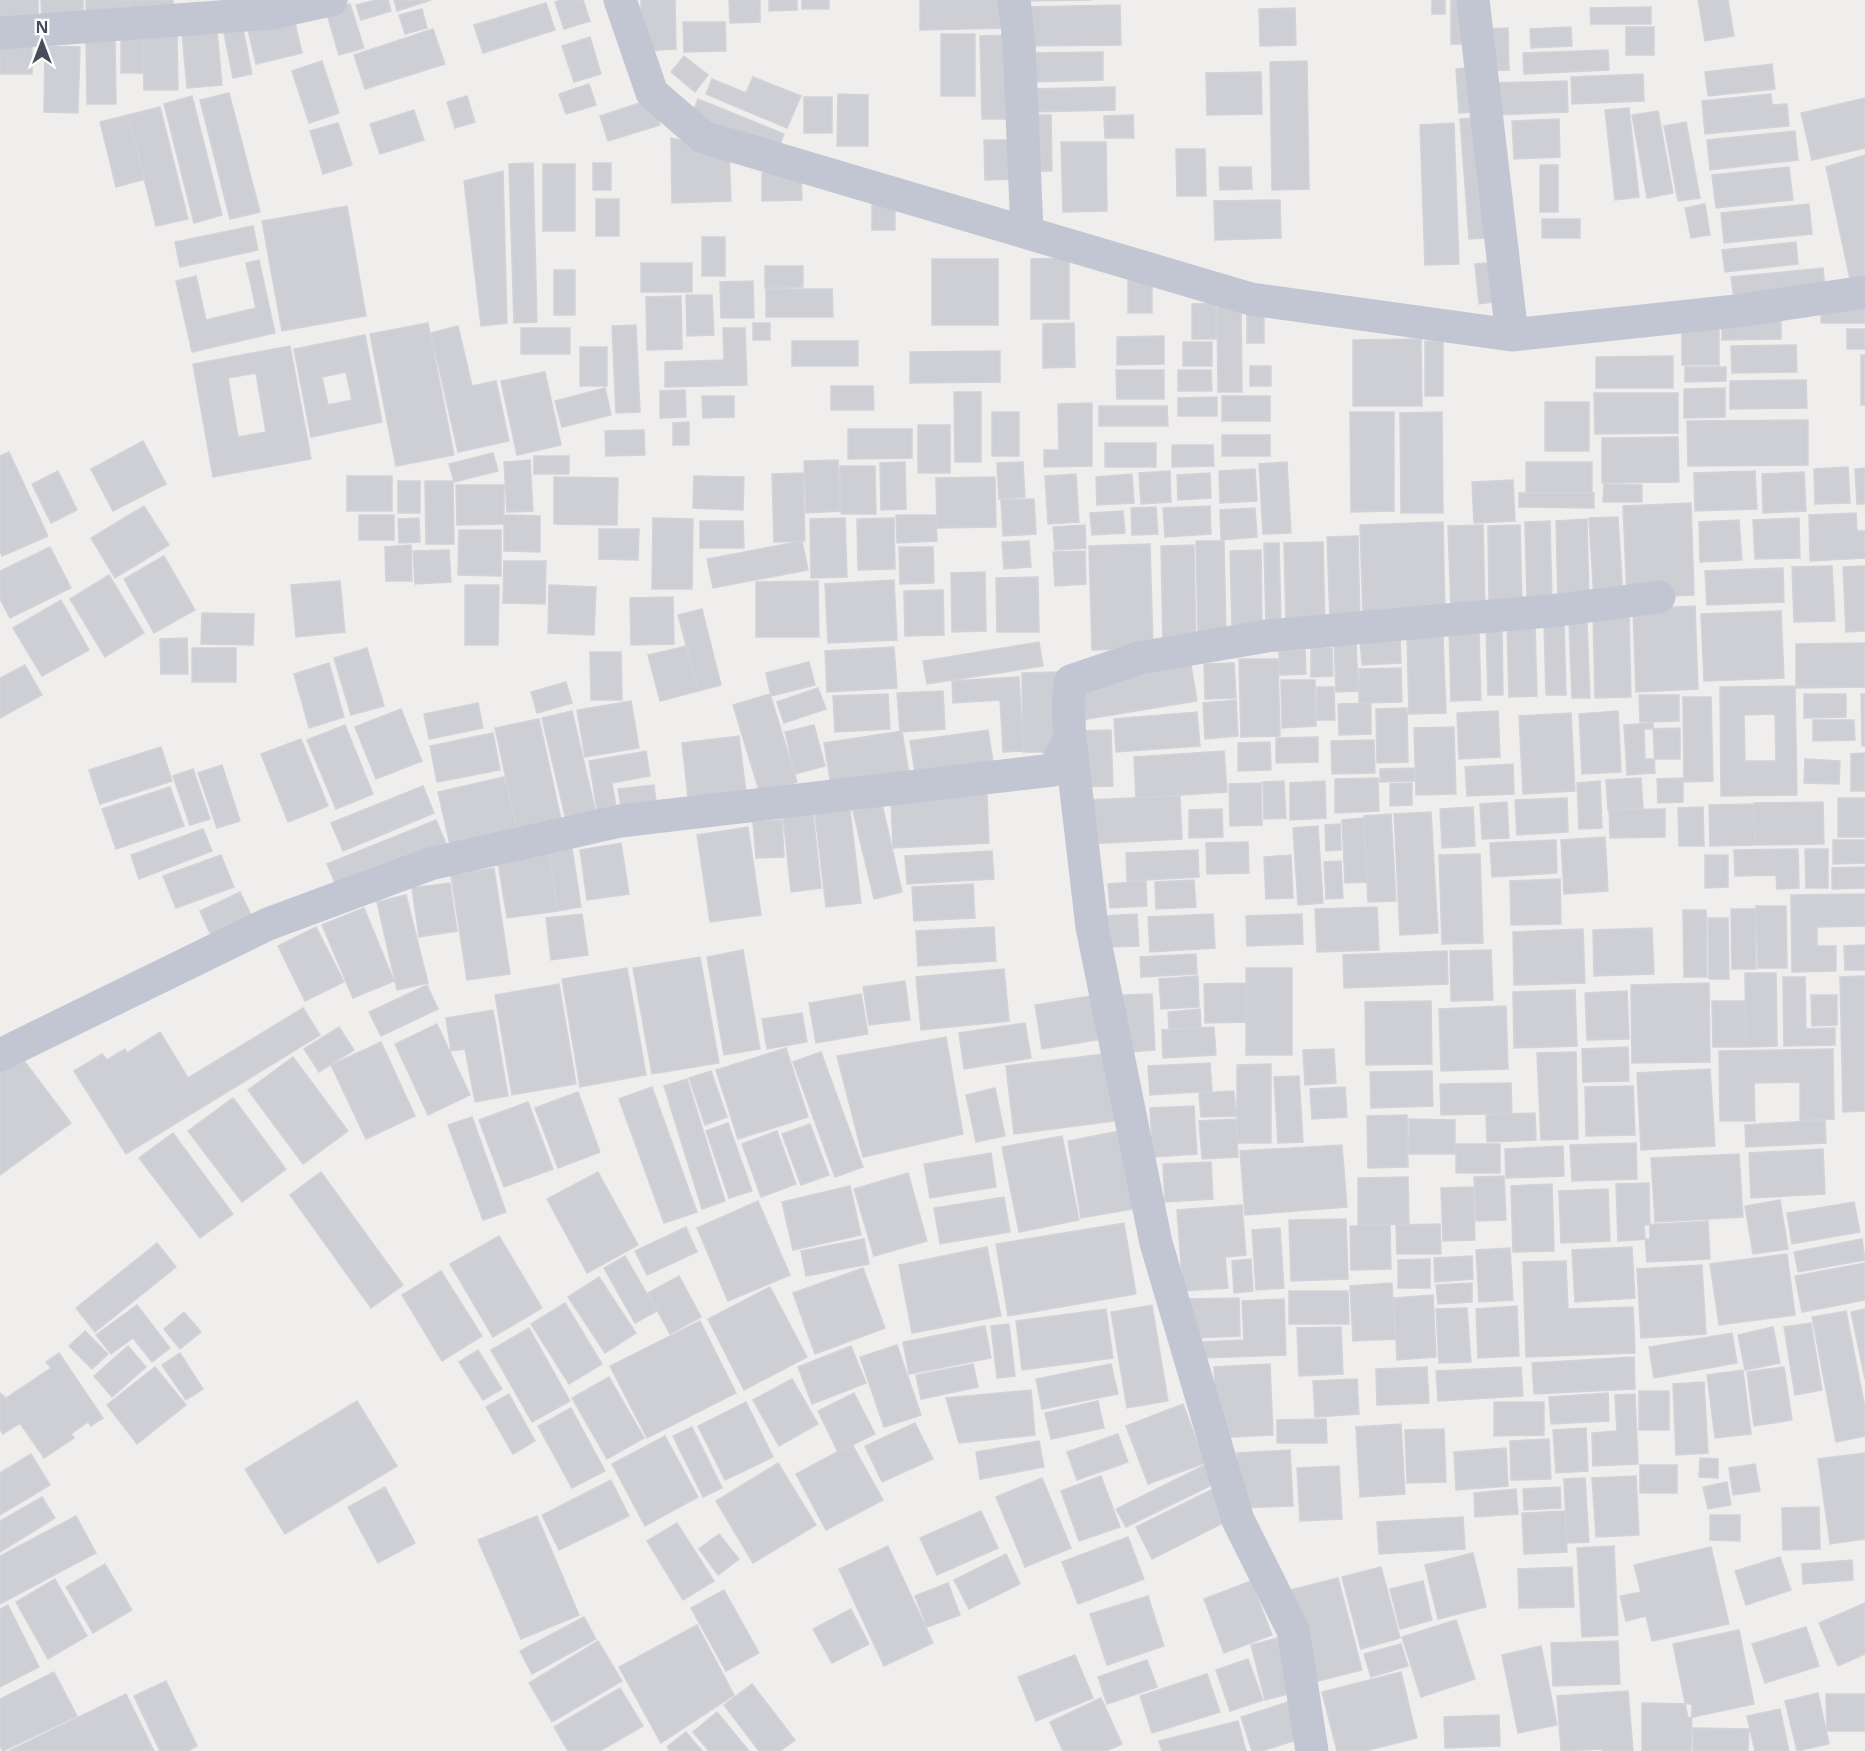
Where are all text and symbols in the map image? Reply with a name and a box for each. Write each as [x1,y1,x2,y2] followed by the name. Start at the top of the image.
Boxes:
[12,12,72,72] north arrow
[35,16,49,38] text: N

